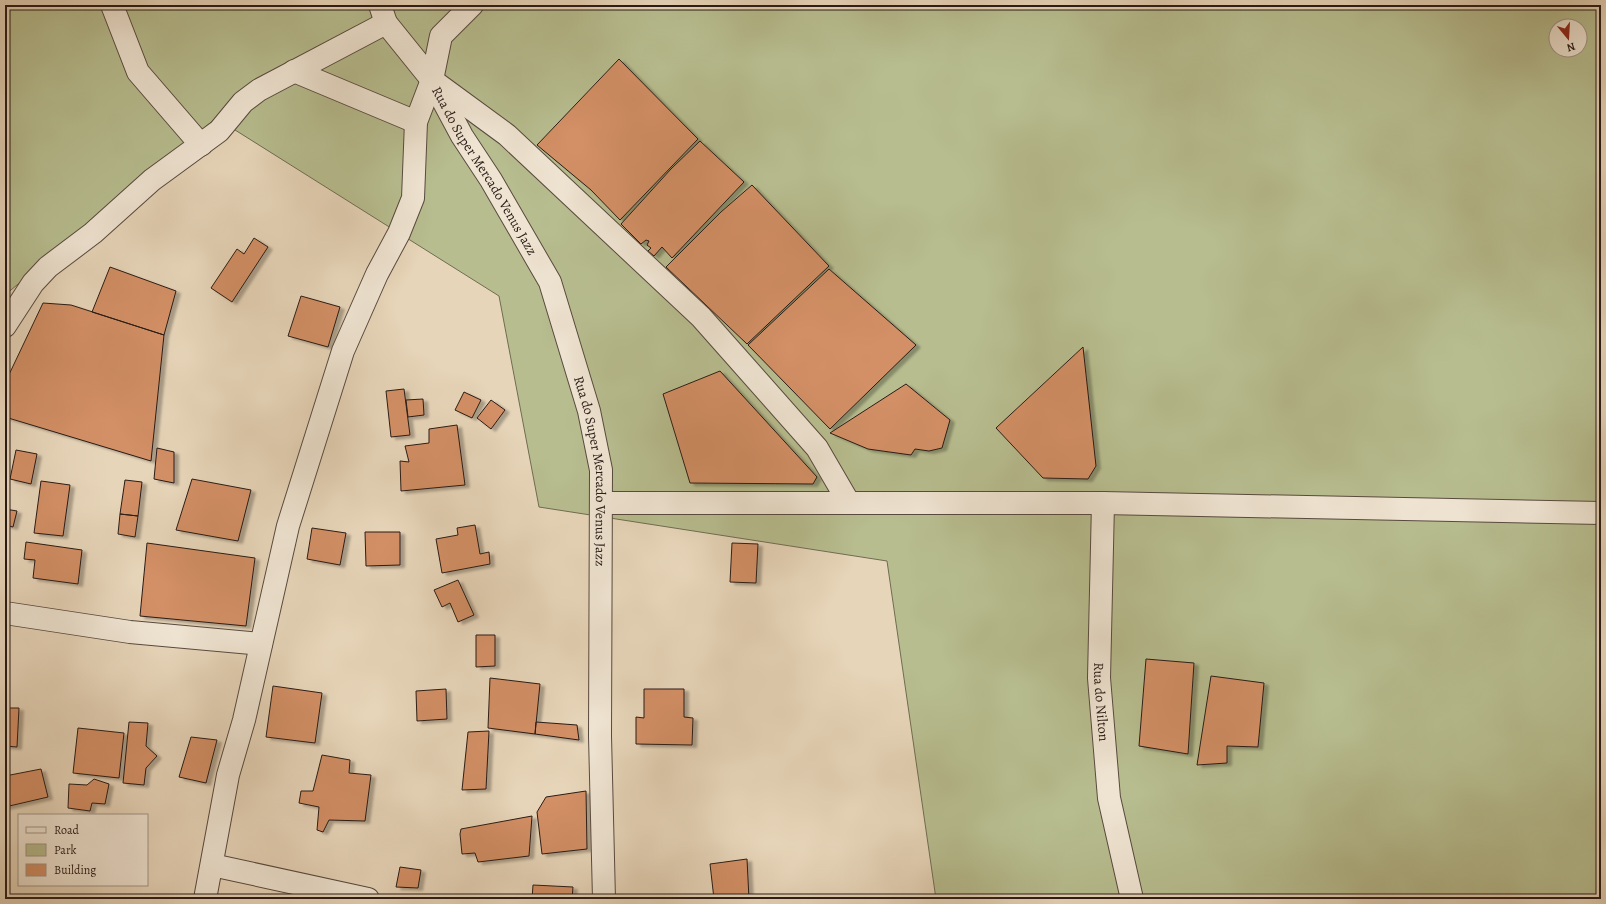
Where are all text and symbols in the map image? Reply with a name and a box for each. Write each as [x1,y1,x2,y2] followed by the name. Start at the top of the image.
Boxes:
[1548,18,1588,58] north arrow
[1565,39,1577,55] text: N
[428,83,542,259] street label: Rua do Super Mercado Venus Jazz
[569,373,610,566] street label: Rua do Super Mercado Venus Jazz
[1089,662,1114,742] street label: Rua do Nilton
[18,814,148,886] legend
[54,822,80,838] text: Road
[54,842,77,858] text: Park
[54,862,96,878] text: Building

